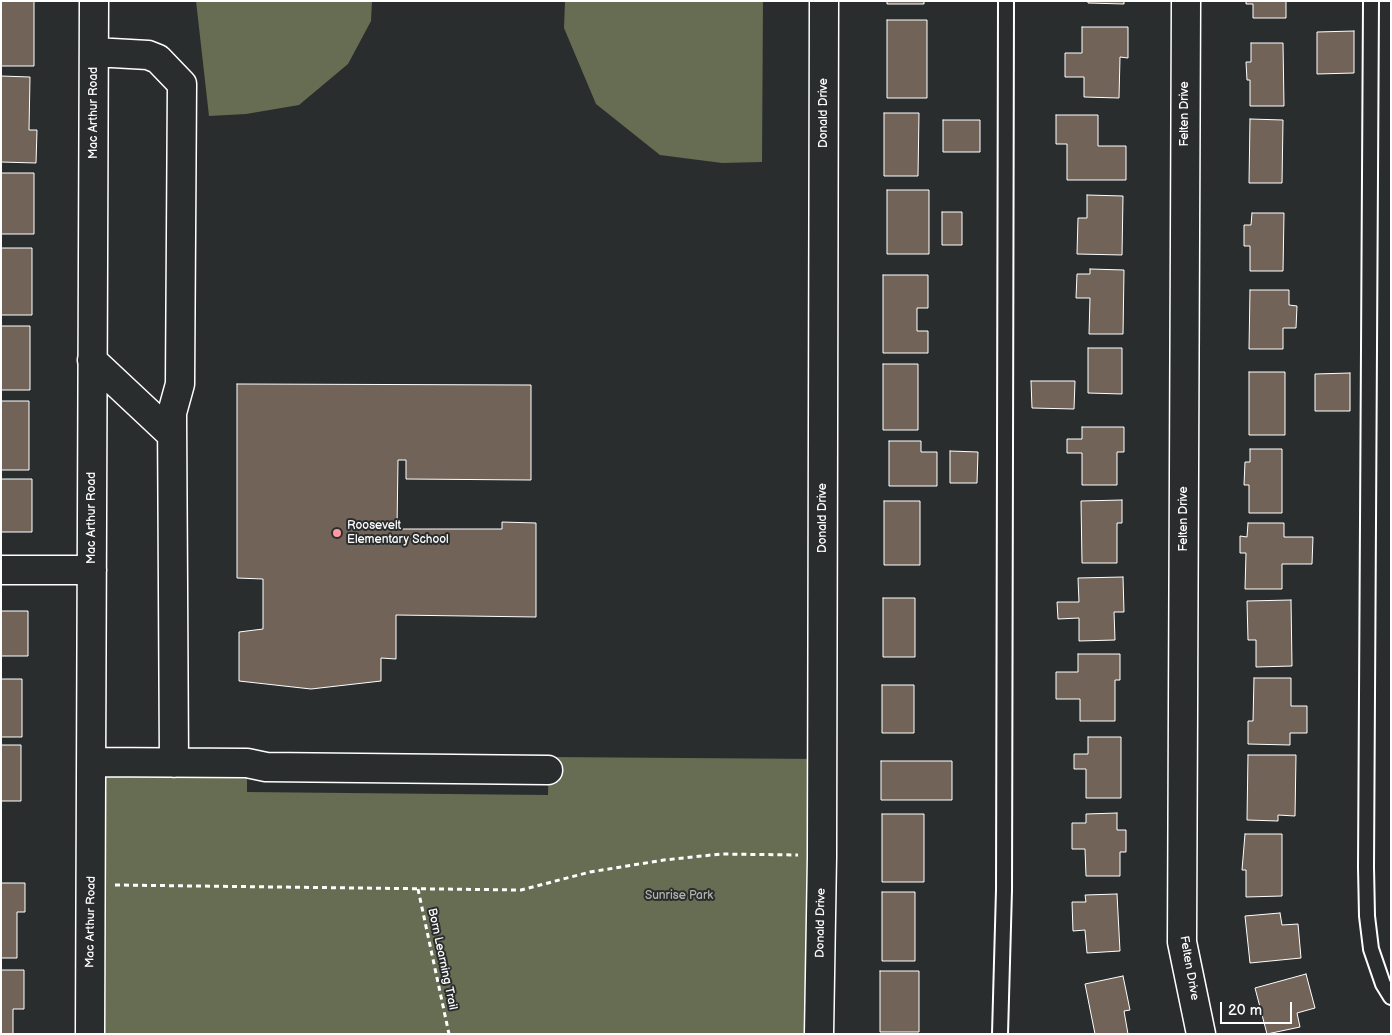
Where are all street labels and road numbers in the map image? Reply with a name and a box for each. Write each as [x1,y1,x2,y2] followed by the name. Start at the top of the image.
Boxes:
[87,67,101,159] street label: Mac Arthur Road
[817,78,831,148] street label: Donald Drive
[1178,81,1192,147] street label: Felten Drive
[85,472,99,564] street label: Mac Arthur Road
[816,483,830,553] street label: Donald Drive
[1177,486,1191,552] street label: Felten Drive
[83,876,99,968] street label: Mac Arthur Road
[813,888,829,958] street label: Donald Drive
[424,907,460,1011] street label: Born Learning Trail
[1176,935,1202,1001] street label: Felten Drive

